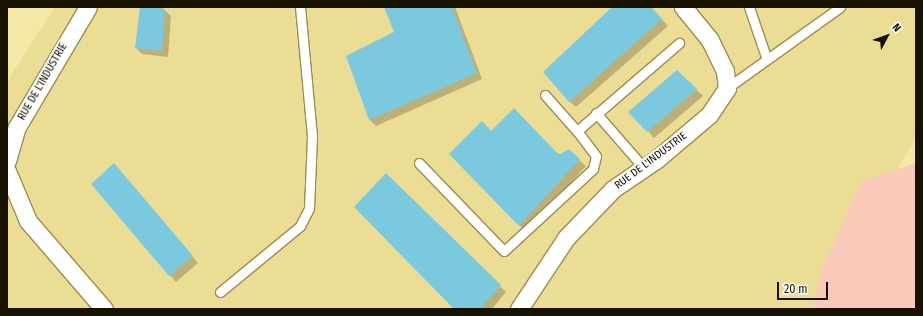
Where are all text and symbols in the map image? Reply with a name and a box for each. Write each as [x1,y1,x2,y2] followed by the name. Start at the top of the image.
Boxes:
[867,16,907,56] north arrow
[889,21,904,35] text: N
[16,41,70,123] street label: RUE DE L'INDUSTRIE
[612,130,690,192] street label: RUE DE L'INDUSTRIE
[779,274,830,300] scale bar
[784,282,808,296] text: 20 m

